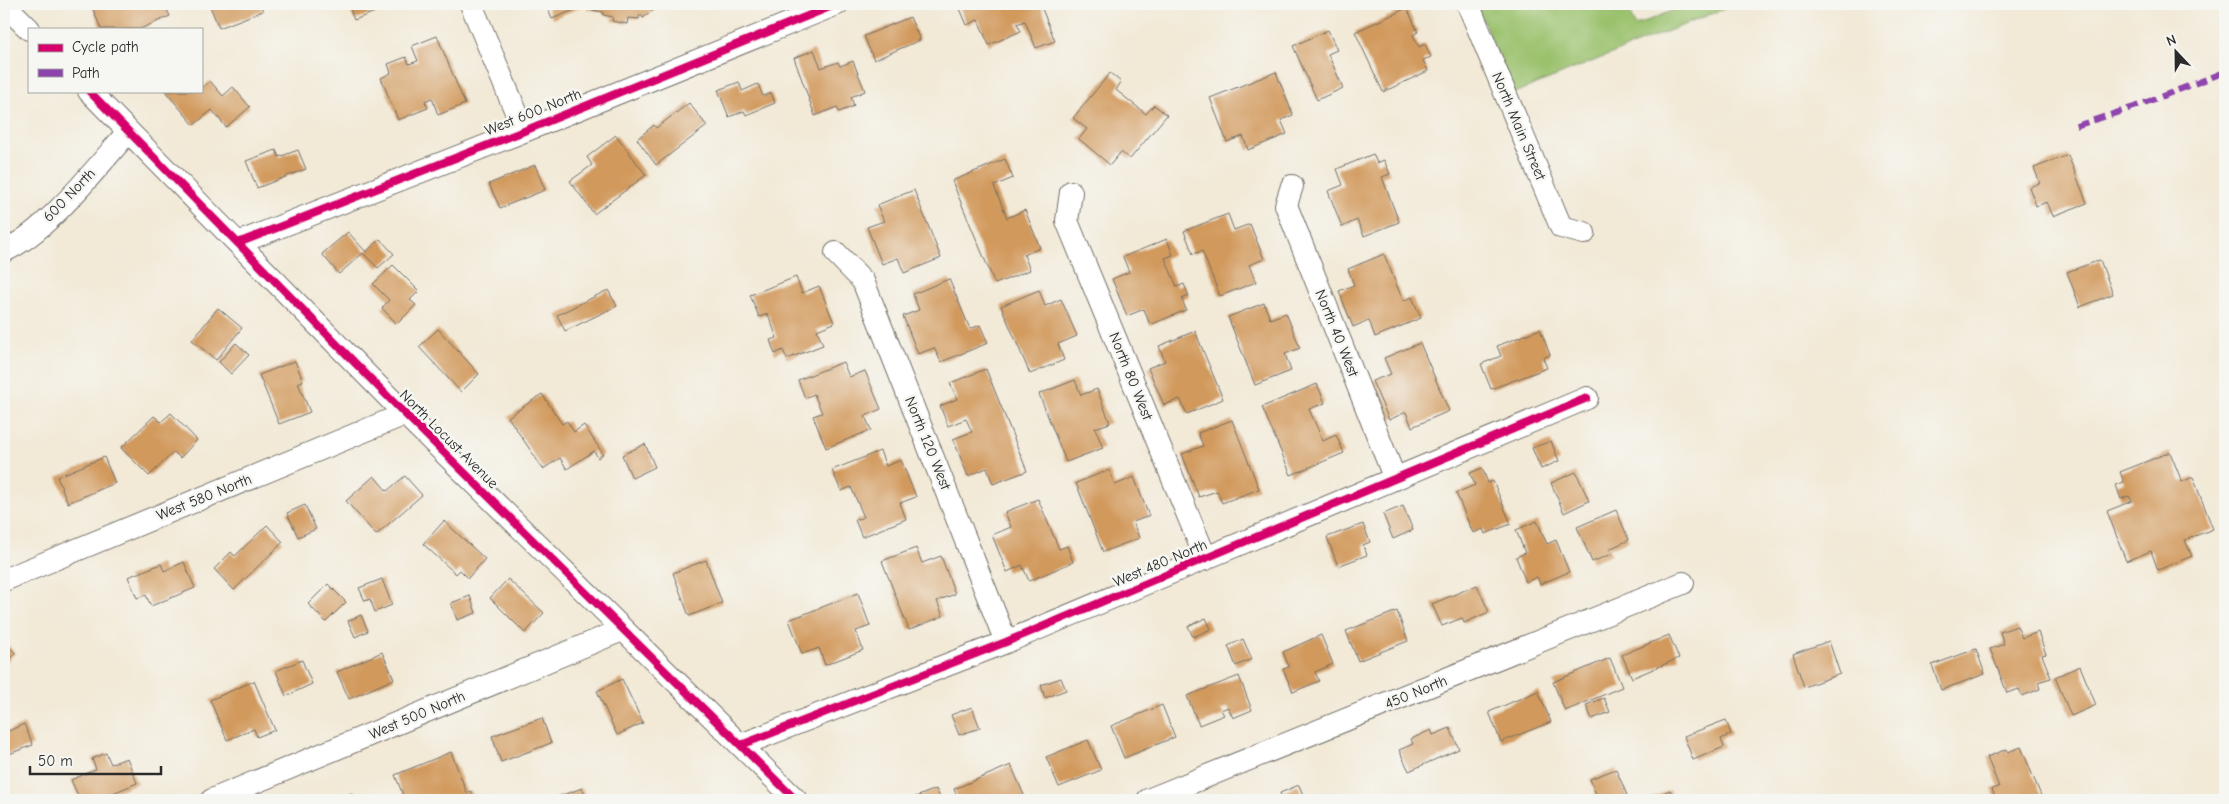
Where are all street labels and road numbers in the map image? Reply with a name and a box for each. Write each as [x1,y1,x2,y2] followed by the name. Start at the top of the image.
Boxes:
[1488,69,1550,183] street label: North Main Street
[482,84,584,140] street label: West 600 North
[39,164,99,226] street label: 600 North
[1311,287,1363,380] street label: North 40 West
[1105,330,1157,423] street label: North 80 West
[396,386,503,493] street label: North Locust Avenue
[901,394,955,493] street label: North 120 West
[154,470,254,524] street label: West 580 North
[1110,535,1210,591] street label: West 480 North
[1382,671,1450,713] street label: 450 North
[366,687,468,743] street label: West 500 North

